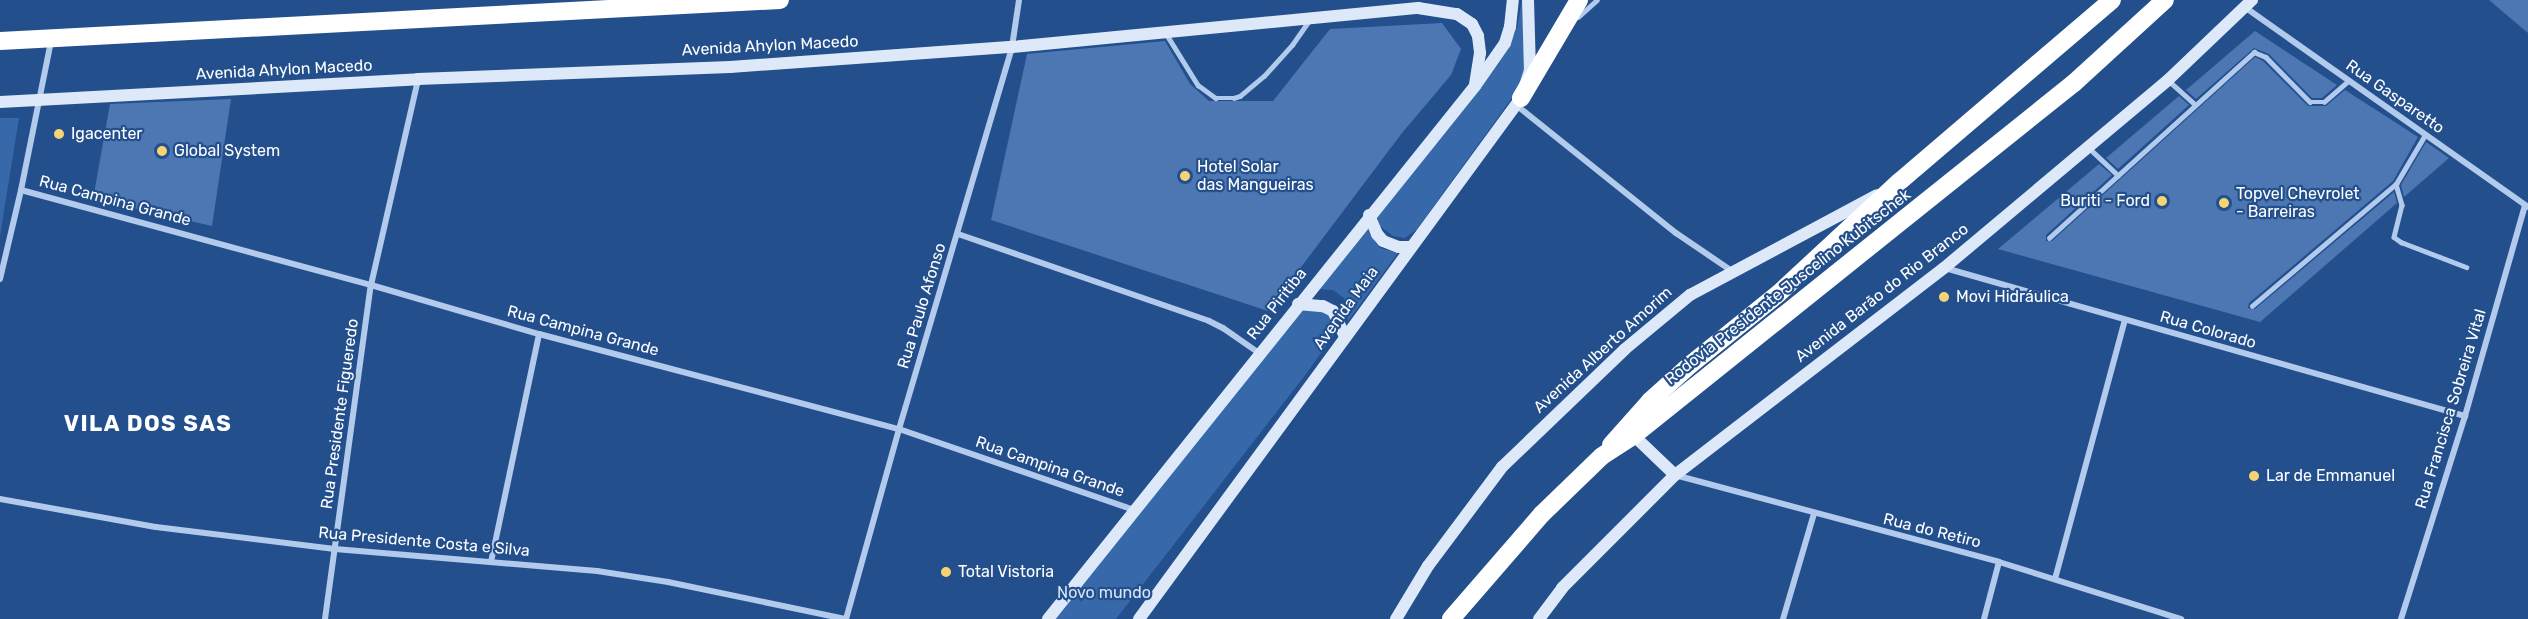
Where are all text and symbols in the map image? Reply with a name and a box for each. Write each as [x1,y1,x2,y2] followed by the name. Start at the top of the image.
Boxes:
[681,32,859,60] street label: Avenida Ahylon Macedo
[195,56,373,84] street label: Avenida Ahylon Macedo
[2342,56,2448,138] street label: Rua Gasparetto
[71,124,142,144] place label: Igacenter
[52,127,66,141] marker: Igacenter
[174,141,280,161] place label: Global System
[155,144,169,158] marker: Global System
[1197,157,1314,195] place label: Hotel Solar das Mangueiras
[1178,169,1192,183] marker: Hotel Solar das Mangueiras
[37,172,193,230] street label: Rua Campina Grande
[2236,184,2360,222] place label: Topvel Chevrolet - Barreiras
[1661,185,1915,389] street label: Rodovia Presidente Juscelino Kubitschek
[2060,191,2150,211] place label: Buriti - Ford
[2155,194,2169,208] marker: Buriti - Ford
[2217,196,2231,210] marker: Topvel Chevrolet - Barreiras
[1792,219,1972,367] street label: Avenida Barão do Rio Branco
[894,241,950,371] street label: Rua Paulo Afonso
[1309,263,1383,353] street label: Avenida Maia
[1243,264,1311,344] street label: Rua Piritiba
[1530,283,1676,417] street label: Avenida Alberto Amorim
[1956,287,2069,307] place label: Movi Hidráulica
[1937,290,1951,304] marker: Movi Hidráulica
[505,302,661,360] street label: Rua Campina Grande
[2158,307,2258,353] street label: Rua Colorado
[2411,307,2491,511] street label: Rua Francisca Sobreira Vital
[317,318,363,510] street label: Rua Presidente Figueredo
[63,411,233,437] district label: VILA DOS SAS
[973,432,1127,502] street label: Rua Campina Grande
[2266,466,2395,486] place label: Lar de Emmanuel
[2247,469,2261,483] marker: Lar de Emmanuel
[1881,510,1983,552] street label: Rua do Retiro
[317,523,531,561] street label: Rua Presidente Costa e Silva
[958,562,1054,582] place label: Total Vistoria
[939,565,953,579] marker: Total Vistoria
[1057,583,1151,603] park label: Novo mundo

